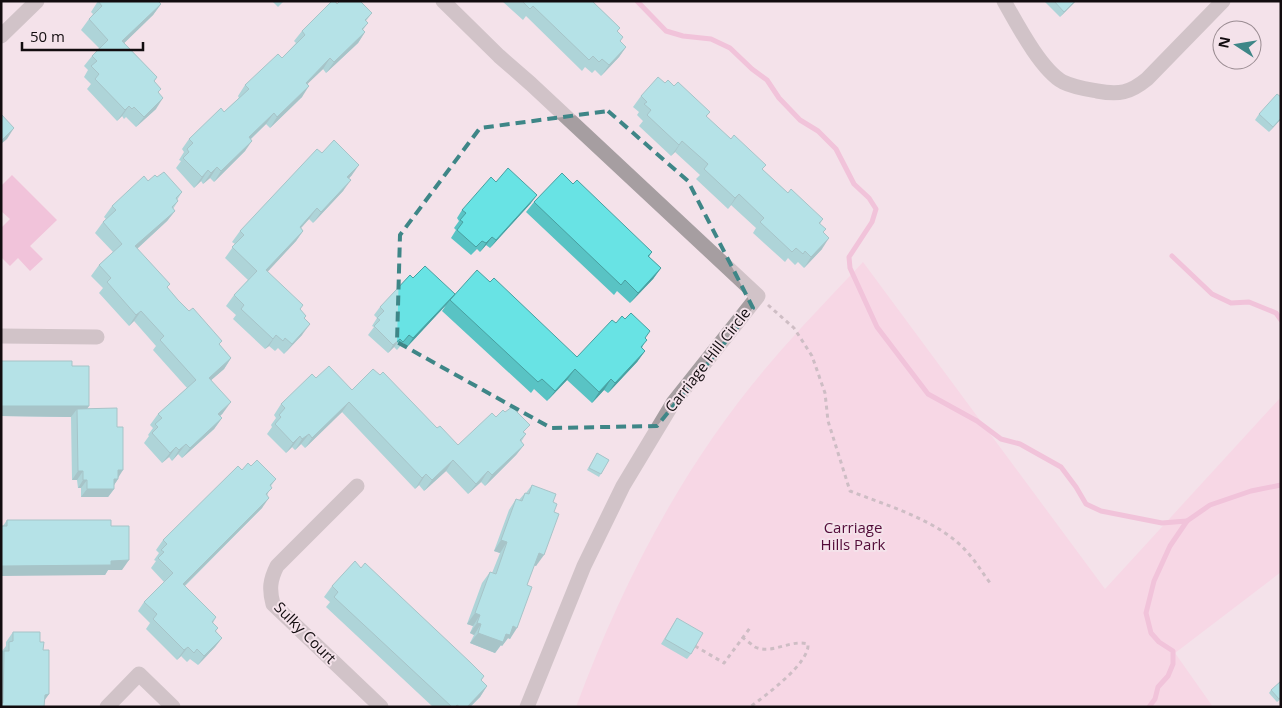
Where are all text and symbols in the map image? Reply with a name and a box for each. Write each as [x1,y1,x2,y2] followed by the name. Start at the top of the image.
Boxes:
[22,20,144,52] scale bar
[1212,20,1262,70] north arrow
[30,26,65,46] text: 50 m
[1213,35,1234,50] text: N
[660,303,754,416] street label: Carriage Hill Circle
[821,517,886,554] park label: Carriage Hills Park
[270,597,341,668] street label: Sulky Court

